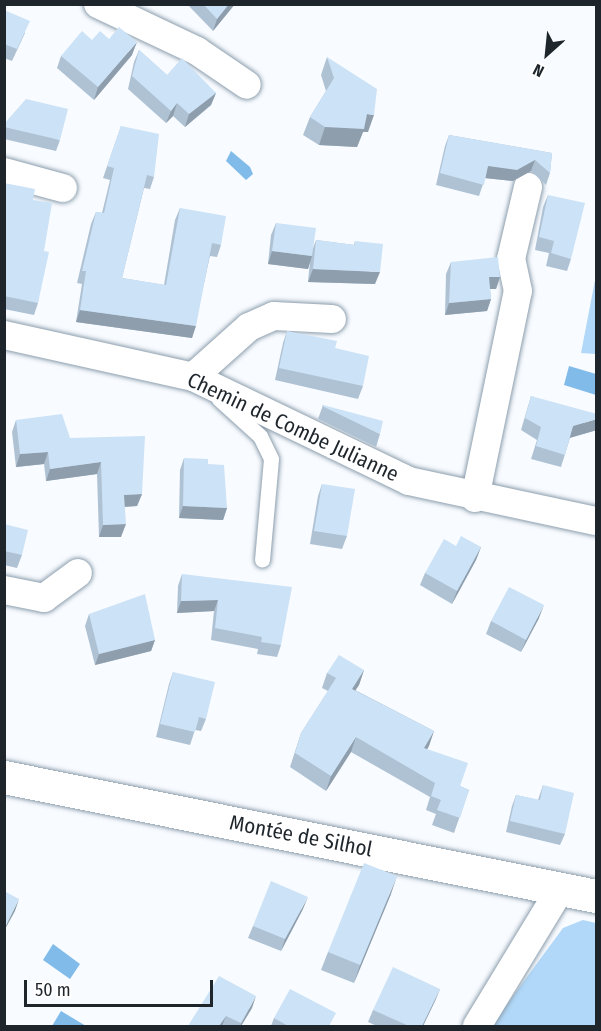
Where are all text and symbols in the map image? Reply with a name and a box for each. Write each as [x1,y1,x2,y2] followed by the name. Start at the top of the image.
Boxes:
[517,24,577,84] north arrow
[530,60,547,81] text: N
[183,367,403,487] street label: Chemin de Combe Julianne
[228,810,374,862] street label: Montée de Silhol
[27,968,216,1006] scale bar
[35,979,71,1001] text: 50 m

